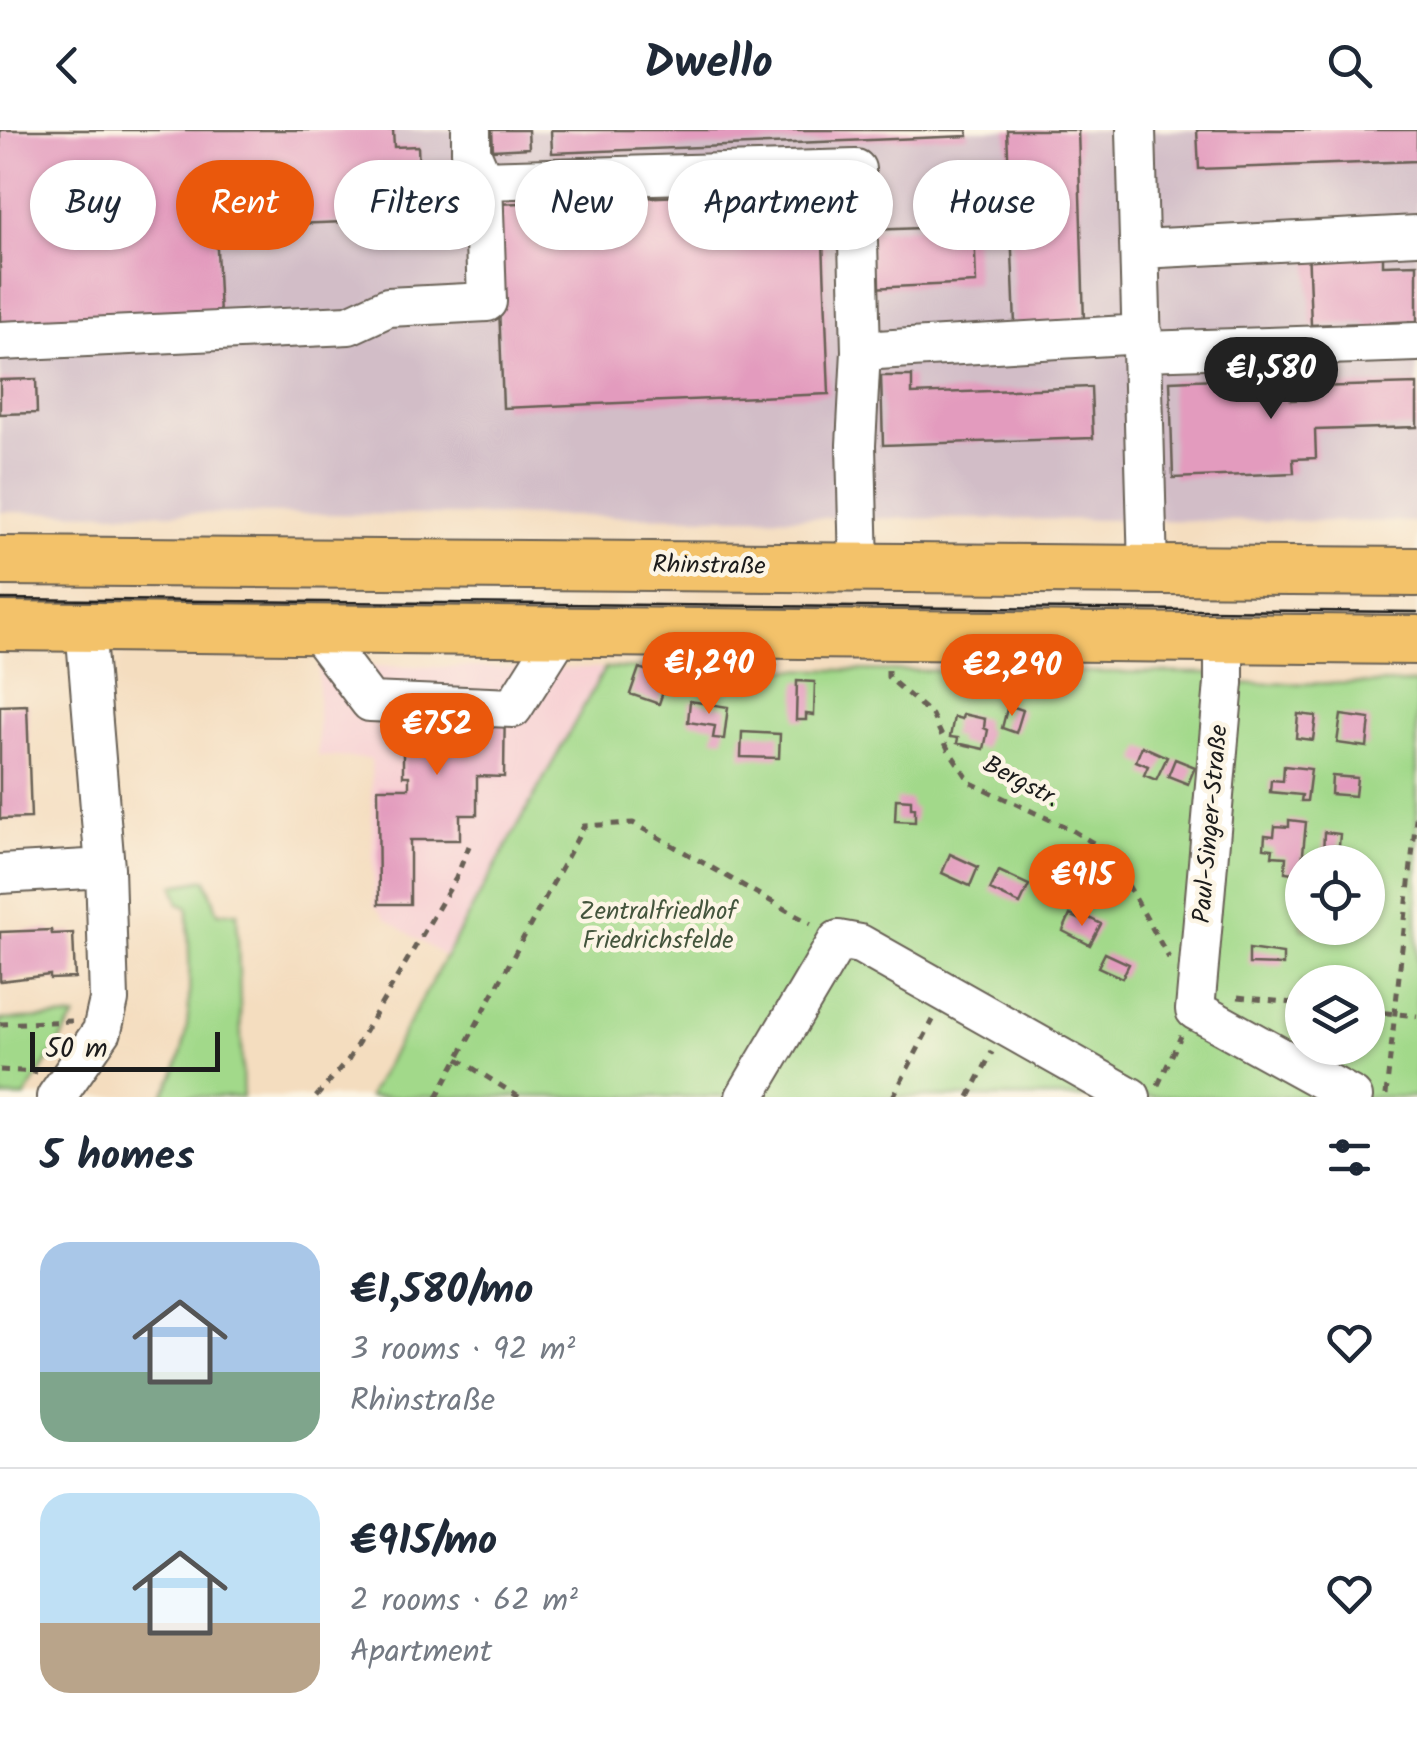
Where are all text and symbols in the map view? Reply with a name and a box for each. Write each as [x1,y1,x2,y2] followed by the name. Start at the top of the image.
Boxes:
[644,29,773,101] text: Dwello
[40,38,95,93] icon: back
[1322,38,1377,93] icon: search
[30,160,156,250] chip: Buy
[176,160,314,250] chip: Rent
[334,160,495,250] chip: Filters
[515,160,648,250] chip: New
[668,160,893,250] chip: Apartment
[913,160,1070,250] chip: House
[1190,337,1352,422] pin: €1,580
[1226,344,1316,395] text: €1,580
[652,545,766,587] street label: Rhinstraße
[628,632,790,717] pin: €1,290
[931,634,1093,719] pin: €2,290
[664,639,754,690] text: €1,290
[963,641,1061,692] text: €2,290
[378,693,496,778] pin: €752
[402,700,472,751] text: €752
[1182,723,1240,925] street label: Paul-Singer-Straße
[975,745,1067,819] street label: Bergstr.
[1023,844,1141,929] pin: €915
[1285,845,1385,1065] map controls
[1285,845,1385,945] button: locate
[1051,851,1113,902] text: €915
[579,892,739,961] park label: Zentralfriedhof Friedrichsfelde
[1285,965,1385,1065] button: layers
[30,1027,220,1071] scale bar
[45,1027,108,1072] text: 50 m
[40,1124,195,1191] text: 5 homes
[1322,1130,1377,1185] icon: filters
[350,1258,533,1325] text: €1,580/mo
[120,1282,240,1402] icon: home
[1322,1315,1377,1370] icon: heart
[350,1325,575,1376] text: 3 rooms · 92 m²
[350,1376,495,1427] text: Rhinstraße
[350,1509,497,1576] text: €915/mo
[120,1533,240,1653] icon: home
[1322,1566,1377,1621] icon: heart
[350,1576,578,1627] text: 2 rooms · 62 m²
[350,1627,492,1678] text: Apartment

